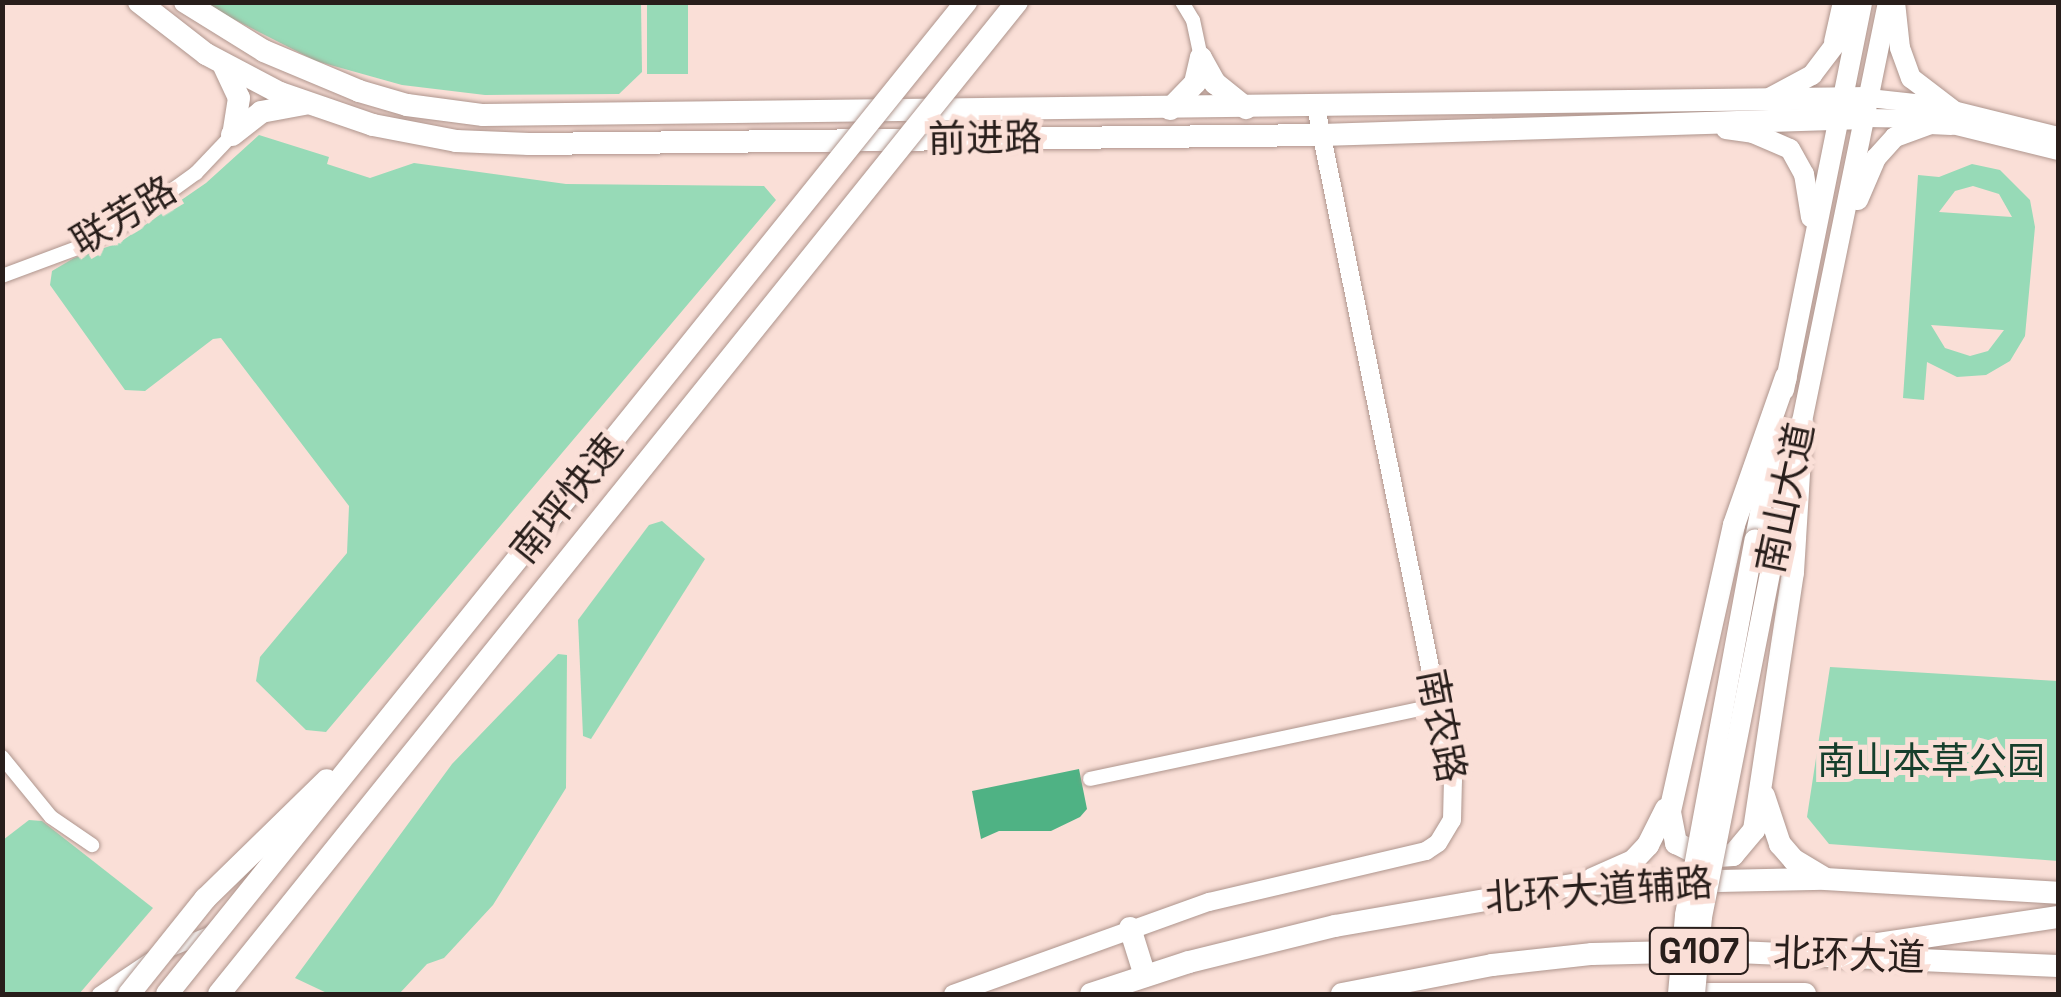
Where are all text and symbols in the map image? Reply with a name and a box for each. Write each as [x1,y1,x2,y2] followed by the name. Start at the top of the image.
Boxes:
[928,115,1042,163] street label: 前进路
[63,167,185,265] street label: 联芳路
[1748,419,1824,577] street label: 南山大道
[501,426,633,572] street label: 南坪快速
[1408,666,1474,786] street label: 南农路
[1817,739,2045,785] park label: 南山本草公园
[1484,860,1714,922] street label: 北环大道辅路
[1646,921,1752,981] road number: G107
[1772,931,1926,981] street label: 北环大道

